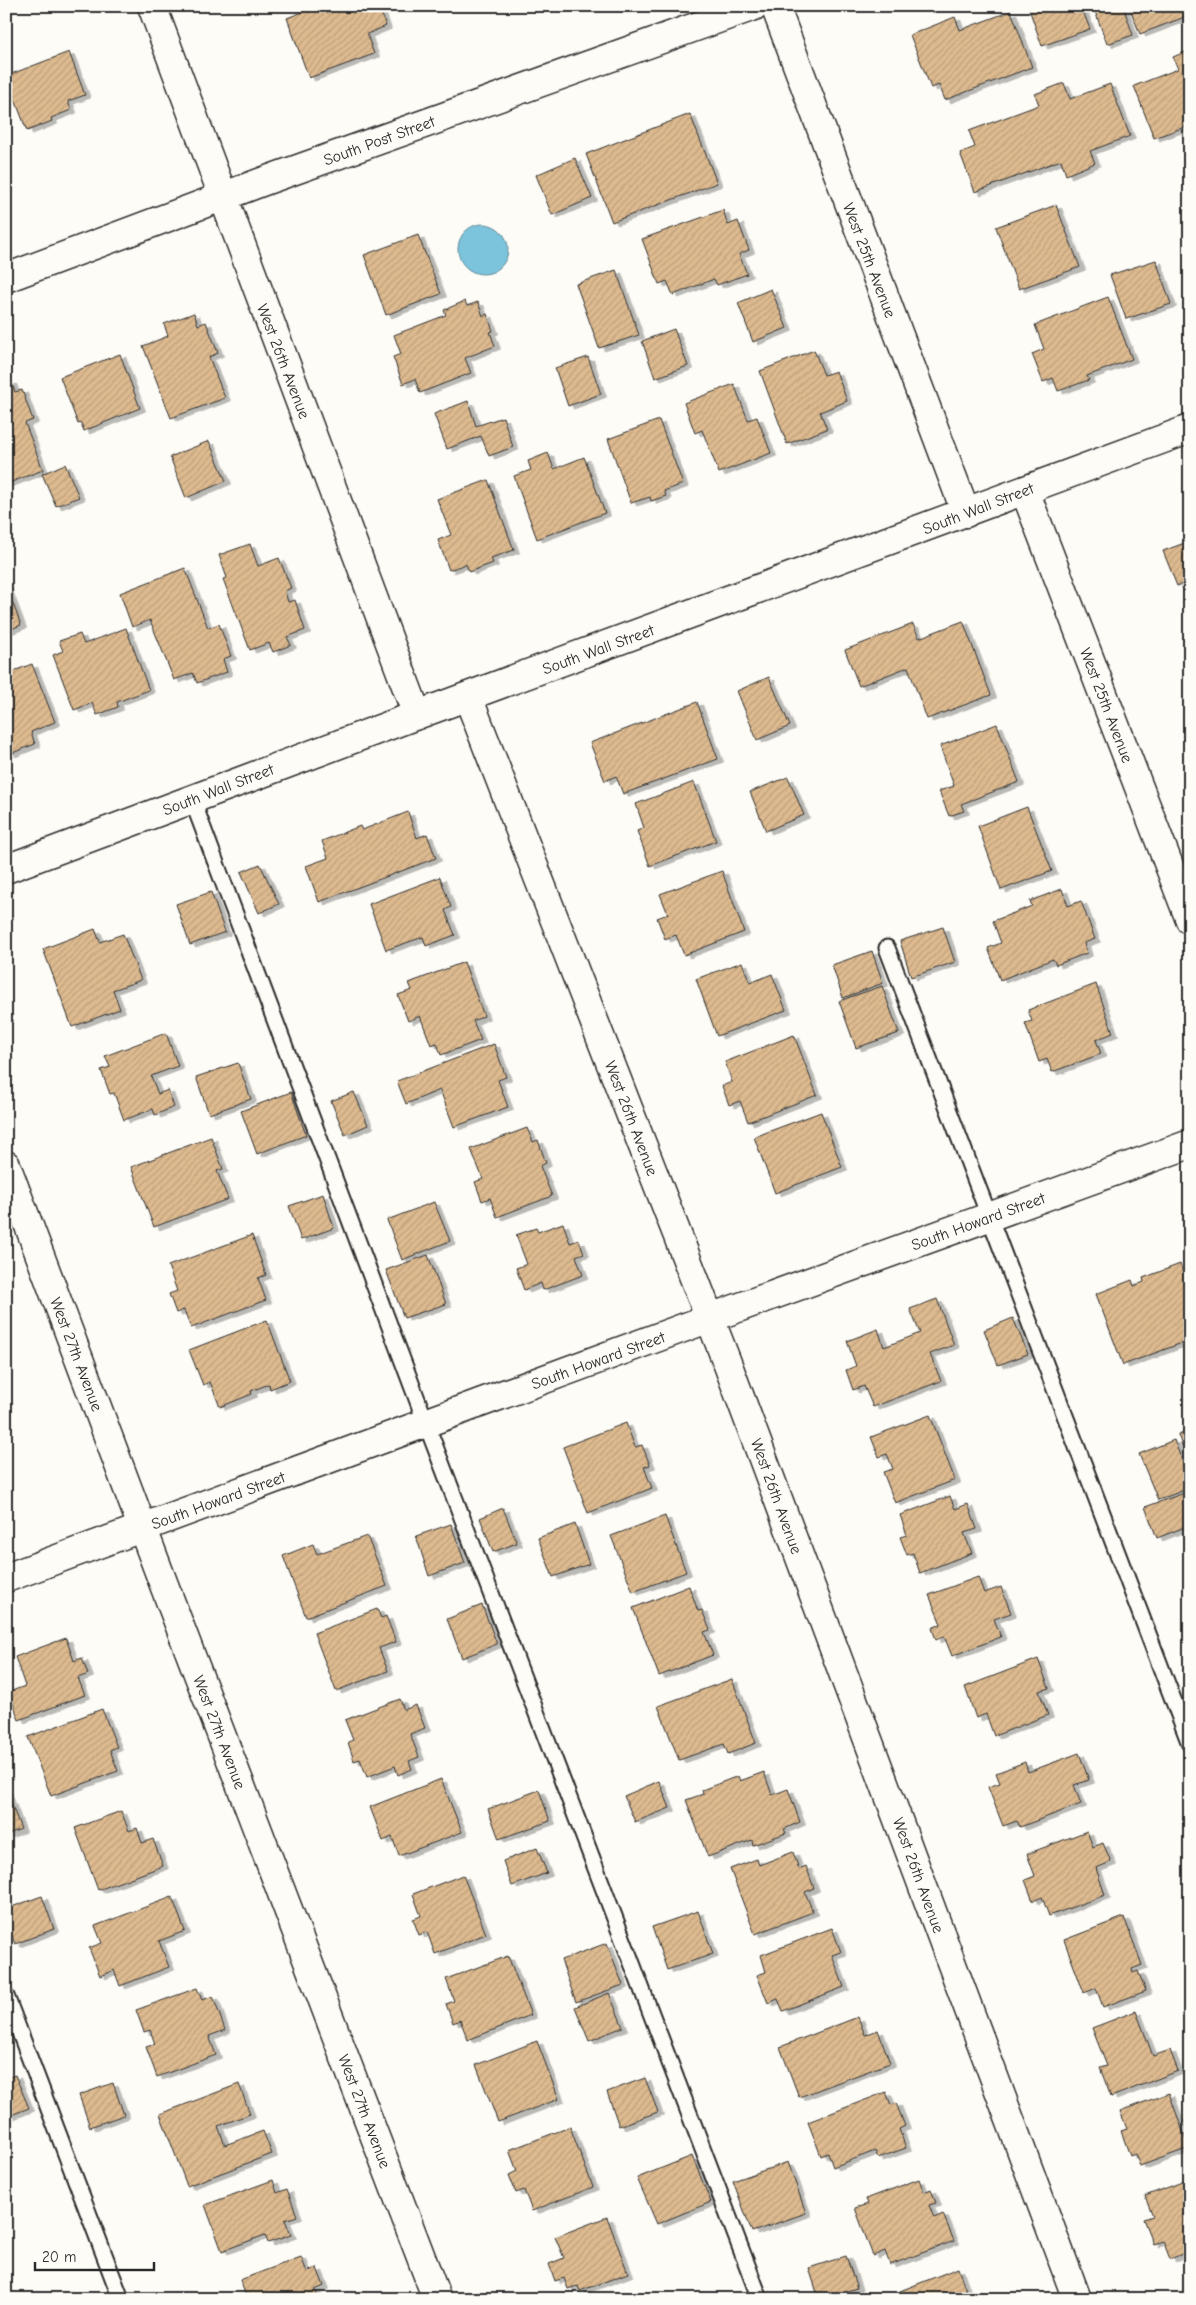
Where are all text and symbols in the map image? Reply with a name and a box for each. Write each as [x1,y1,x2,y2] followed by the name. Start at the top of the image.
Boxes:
[321,112,438,169] street label: South Post Street
[839,200,899,320] street label: West 25th Avenue
[253,301,313,421] street label: West 26th Avenue
[920,479,1037,538] street label: South Wall Street
[540,621,657,678] street label: South Wall Street
[1076,645,1136,765] street label: West 25th Avenue
[160,760,277,819] street label: South Wall Street
[601,1058,661,1178] street label: West 26th Avenue
[909,1189,1048,1255] street label: South Howard Street
[46,1295,106,1414] street label: West 27th Avenue
[529,1328,668,1394] street label: South Howard Street
[747,1436,805,1557] street label: West 26th Avenue
[149,1468,288,1534] street label: South Howard Street
[189,1673,249,1792] street label: West 27th Avenue
[889,1815,947,1936] street label: West 26th Avenue
[334,2052,394,2171] street label: West 27th Avenue
[35,2240,154,2272] scale bar
[42,2248,76,2266] text: 20 m

